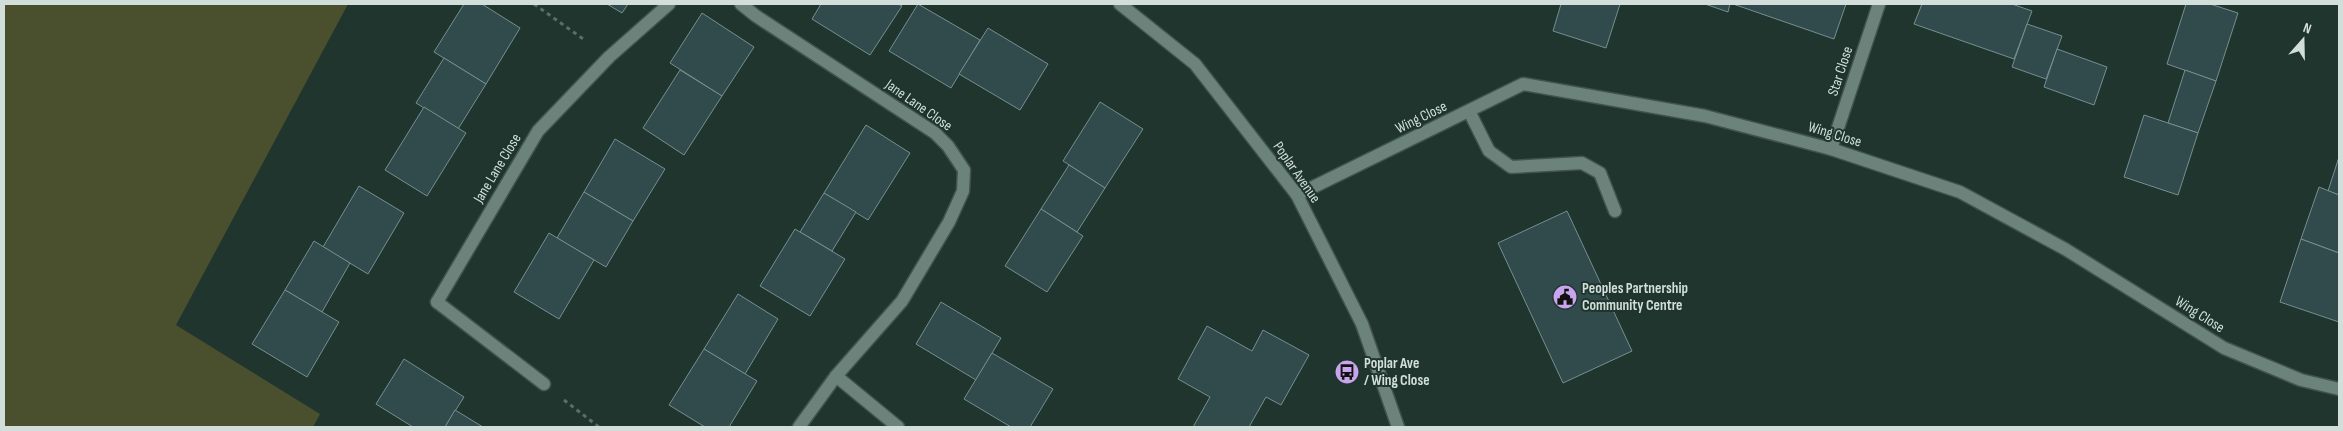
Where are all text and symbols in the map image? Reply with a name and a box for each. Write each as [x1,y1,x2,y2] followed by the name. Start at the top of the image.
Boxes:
[2278,15,2328,65] north arrow
[2301,19,2314,38] text: N
[1824,44,1857,98] street label: Star Close
[881,75,956,135] street label: Jane Lane Close
[1392,97,1450,138] street label: Wing Close
[1806,117,1864,152] street label: Wing Close
[469,130,526,207] street label: Jane Lane Close
[1269,138,1325,207] street label: Poplar Avenue
[1582,279,1688,315] place label: Peoples Partnership Community Centre
[1552,284,1578,310] public building icon: Peoples Partnership Community Centre
[2171,292,2228,337] street label: Wing Close
[1364,354,1430,390] place label: Poplar Ave / Wing Close
[1334,359,1360,385] bus stop icon: Poplar Ave / Wing Close

